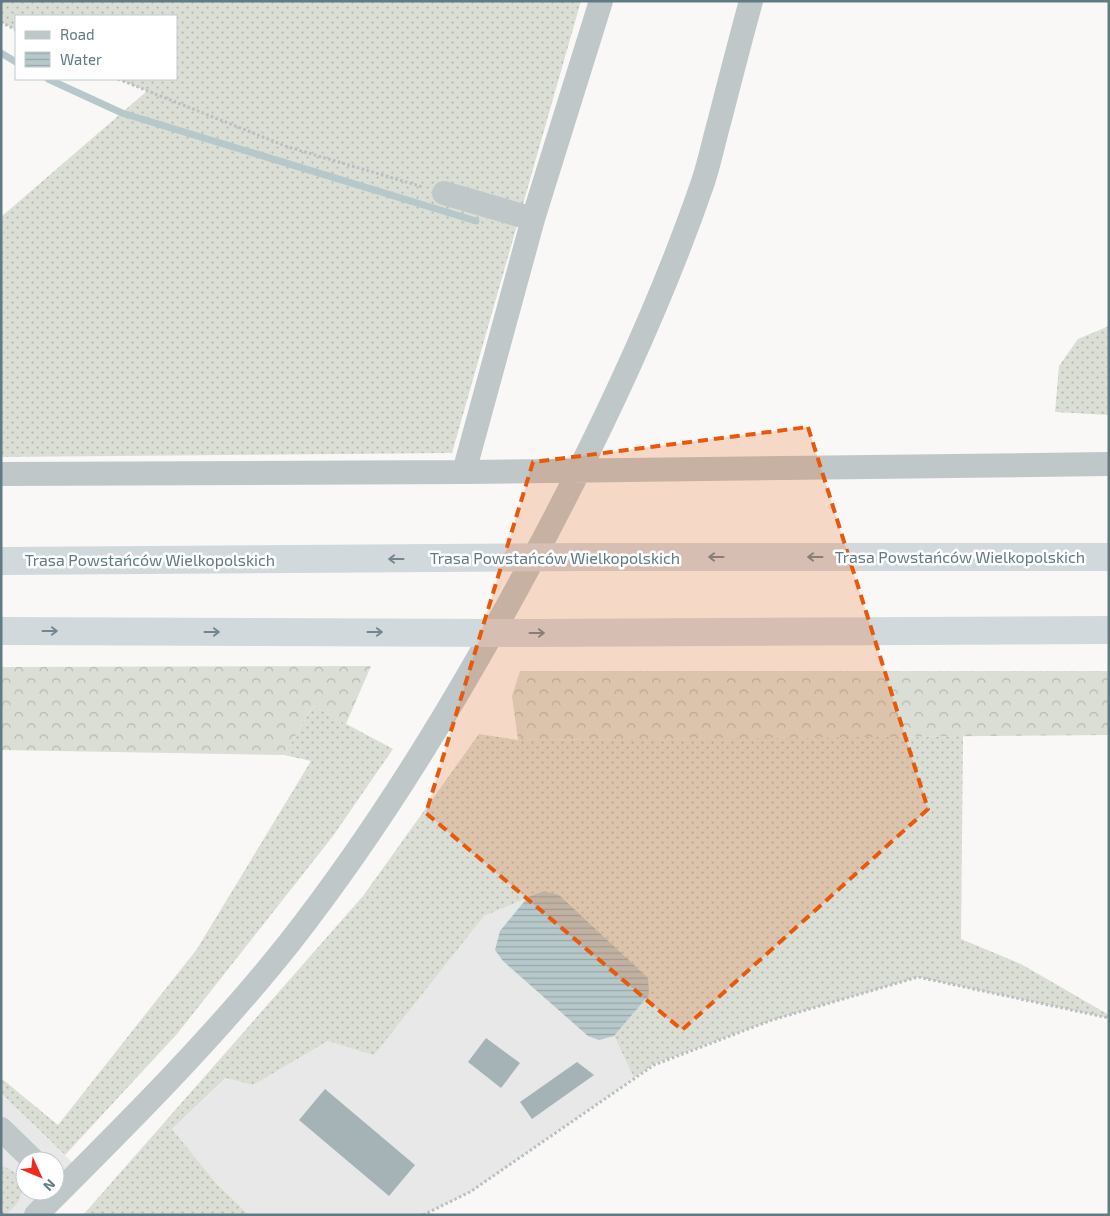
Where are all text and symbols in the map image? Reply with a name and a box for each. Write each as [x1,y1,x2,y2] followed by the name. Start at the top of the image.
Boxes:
[15,15,178,80] legend
[60,25,95,43] text: Road
[60,50,102,68] text: Water
[835,547,1085,566] street label: Trasa Powstańców Wielkopolskich
[430,548,680,567] street label: Trasa Powstańców Wielkopolskich
[25,550,275,569] street label: Trasa Powstańców Wielkopolskich
[708,552,724,562] one-way arrow
[807,552,824,562] one-way arrow
[388,554,404,564] one-way arrow
[42,626,58,636] one-way arrow
[204,627,220,637] one-way arrow
[366,627,383,637] one-way arrow
[529,628,545,638] one-way arrow
[15,1151,65,1201] north arrow
[40,1176,59,1195] text: N

